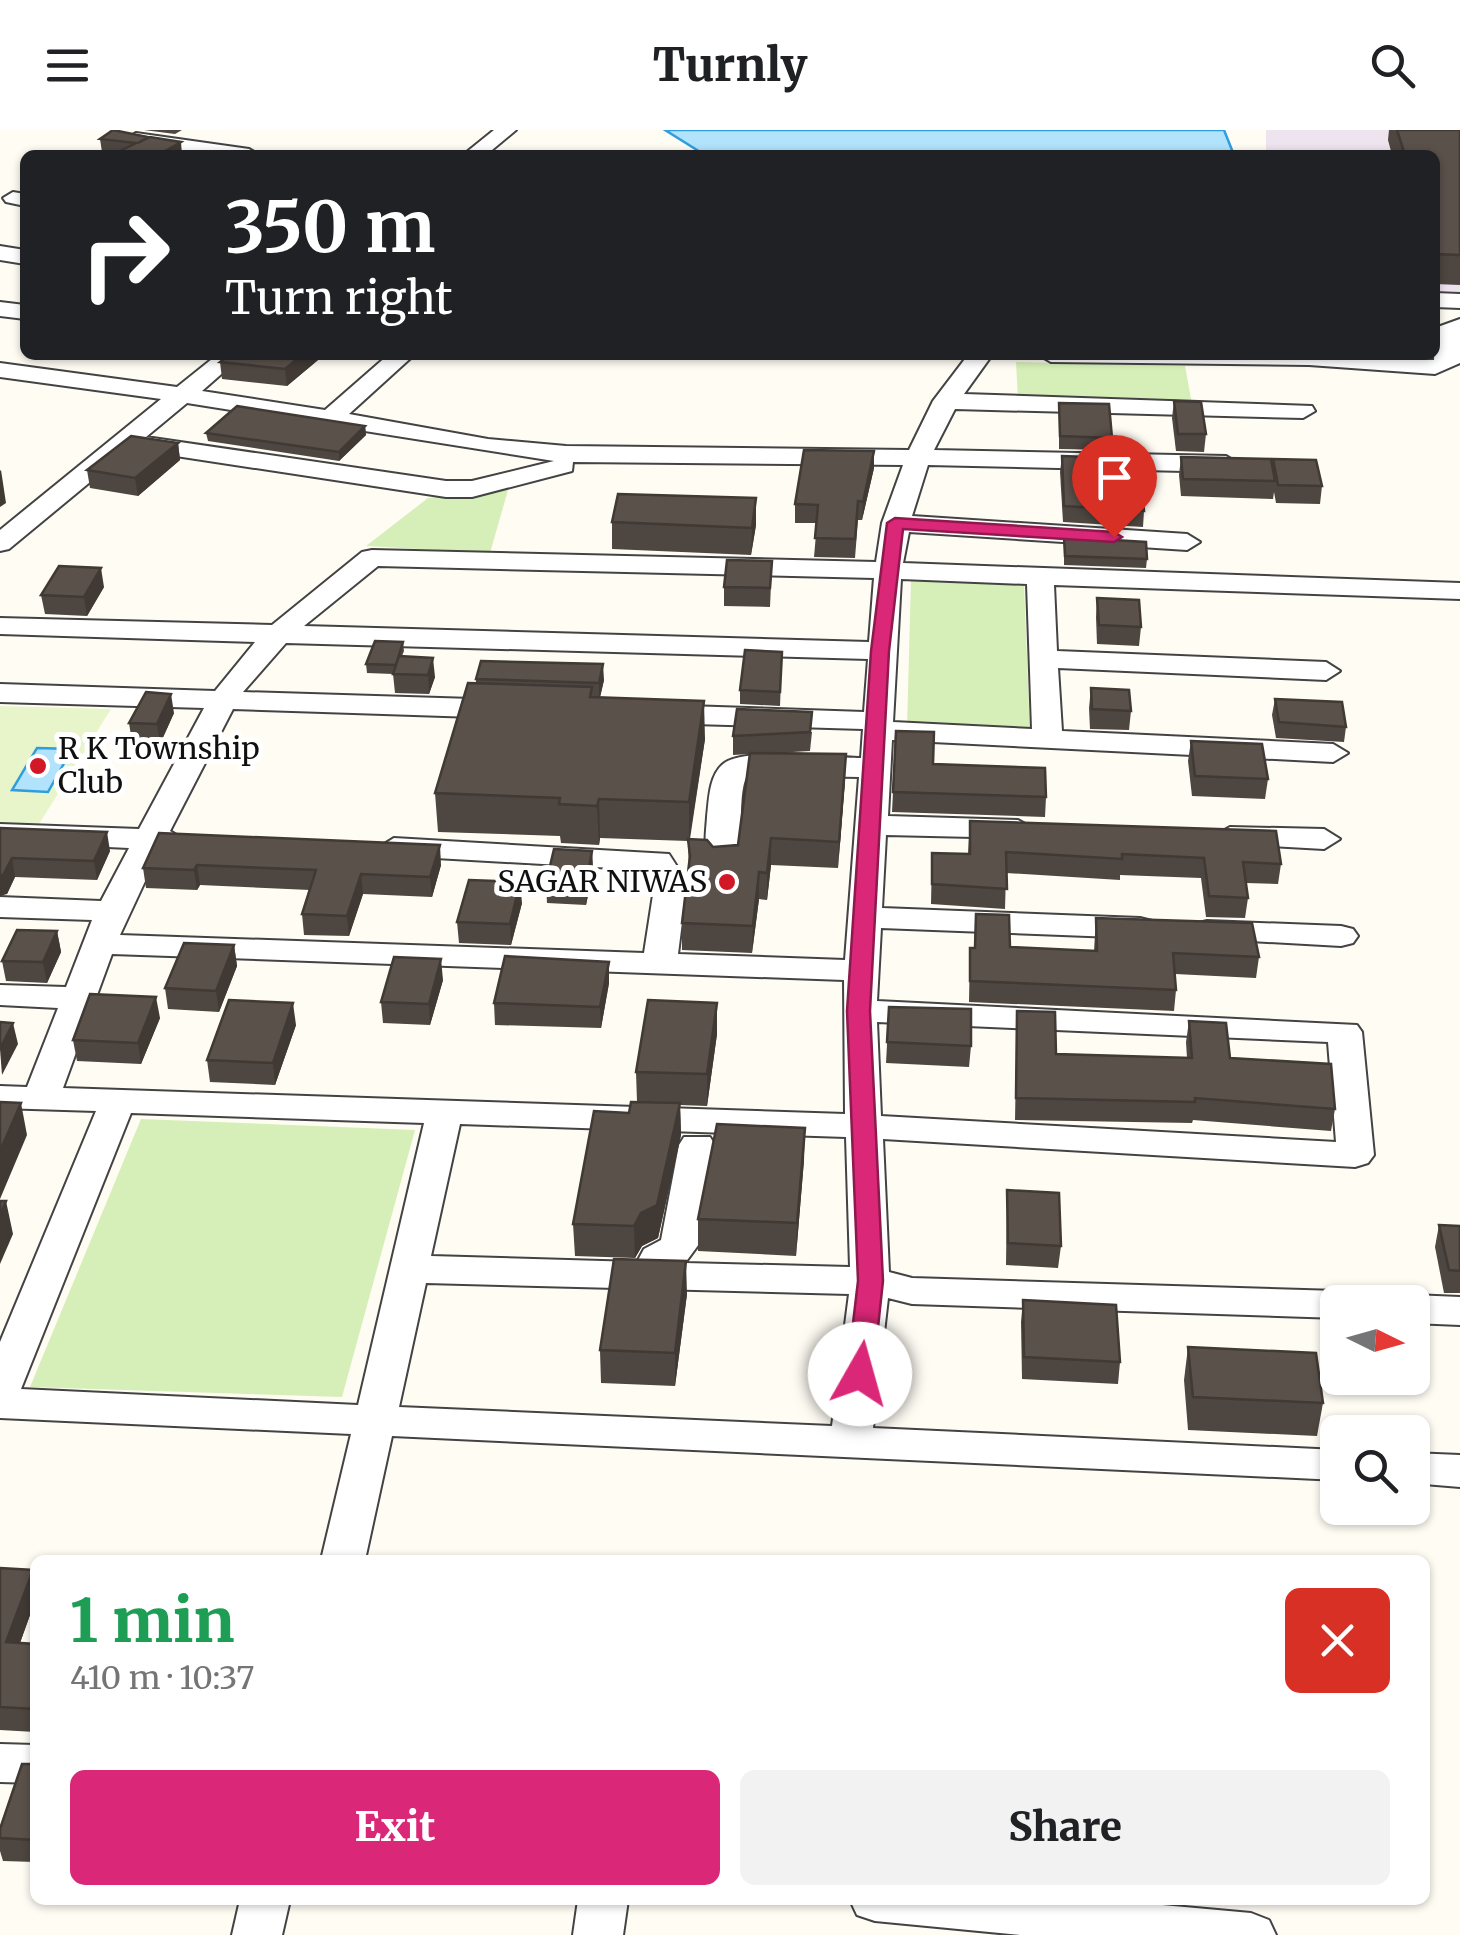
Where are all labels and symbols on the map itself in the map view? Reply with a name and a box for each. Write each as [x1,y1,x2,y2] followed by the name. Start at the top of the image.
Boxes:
[1072,435,1157,538] pin
[58,729,260,801] place label: R K Township Club
[27,755,49,777] marker: R K Township Club
[497,862,707,900] place label: SAGAR NIWAS
[716,871,738,893] marker: SAGAR NIWAS
[1320,1285,1430,1395] north arrow
[808,1322,912,1426] position arrow

